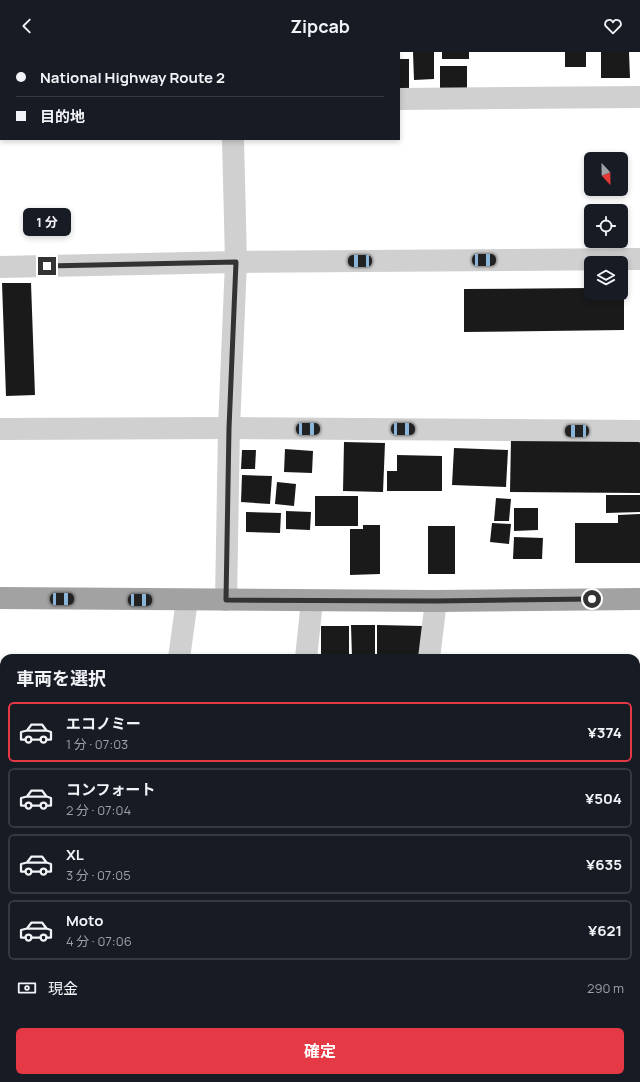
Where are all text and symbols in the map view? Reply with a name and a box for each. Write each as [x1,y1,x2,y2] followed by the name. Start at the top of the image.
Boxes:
[290,14,350,38] text: Zipcab
[16,15,38,37] icon: back
[602,15,624,37] icon: heart
[40,67,225,88] text: National Highway Route 2
[40,106,85,127] text: 目的地
[584,152,628,196] north arrow
[584,152,628,300] map controls
[584,204,628,248] button: locate
[23,208,71,236] callout: 1 分
[36,213,58,231] text: 1 分
[472,254,496,266] car
[348,255,372,267] car
[584,256,628,300] button: layers
[38,257,56,275] route end
[296,423,320,435] car
[391,423,415,435] car
[565,425,589,437] car
[583,590,601,608] route start
[50,593,74,605] car
[128,594,152,606] car
[16,666,106,690] text: 車両を選択
[66,713,141,734] text: エコノミー
[18,714,54,750] icon: car
[588,722,622,743] text: ¥374
[66,735,128,753] text: 1 分 · 07:03
[66,779,156,800] text: コンフォート
[18,780,54,816] icon: car
[585,788,622,809] text: ¥504
[66,801,131,819] text: 2 分 · 07:04
[66,844,84,865] text: XL
[18,846,54,882] icon: car
[586,854,622,875] text: ¥635
[66,866,131,884] text: 3 分 · 07:05
[66,910,103,931] text: Moto
[18,912,54,948] icon: car
[588,920,622,941] text: ¥621
[66,932,132,950] text: 4 分 · 07:06
[16,977,38,999] icon: cash
[48,978,78,999] text: 現金
[587,979,624,997] text: 290 m
[16,1028,624,1074] button: 確定

